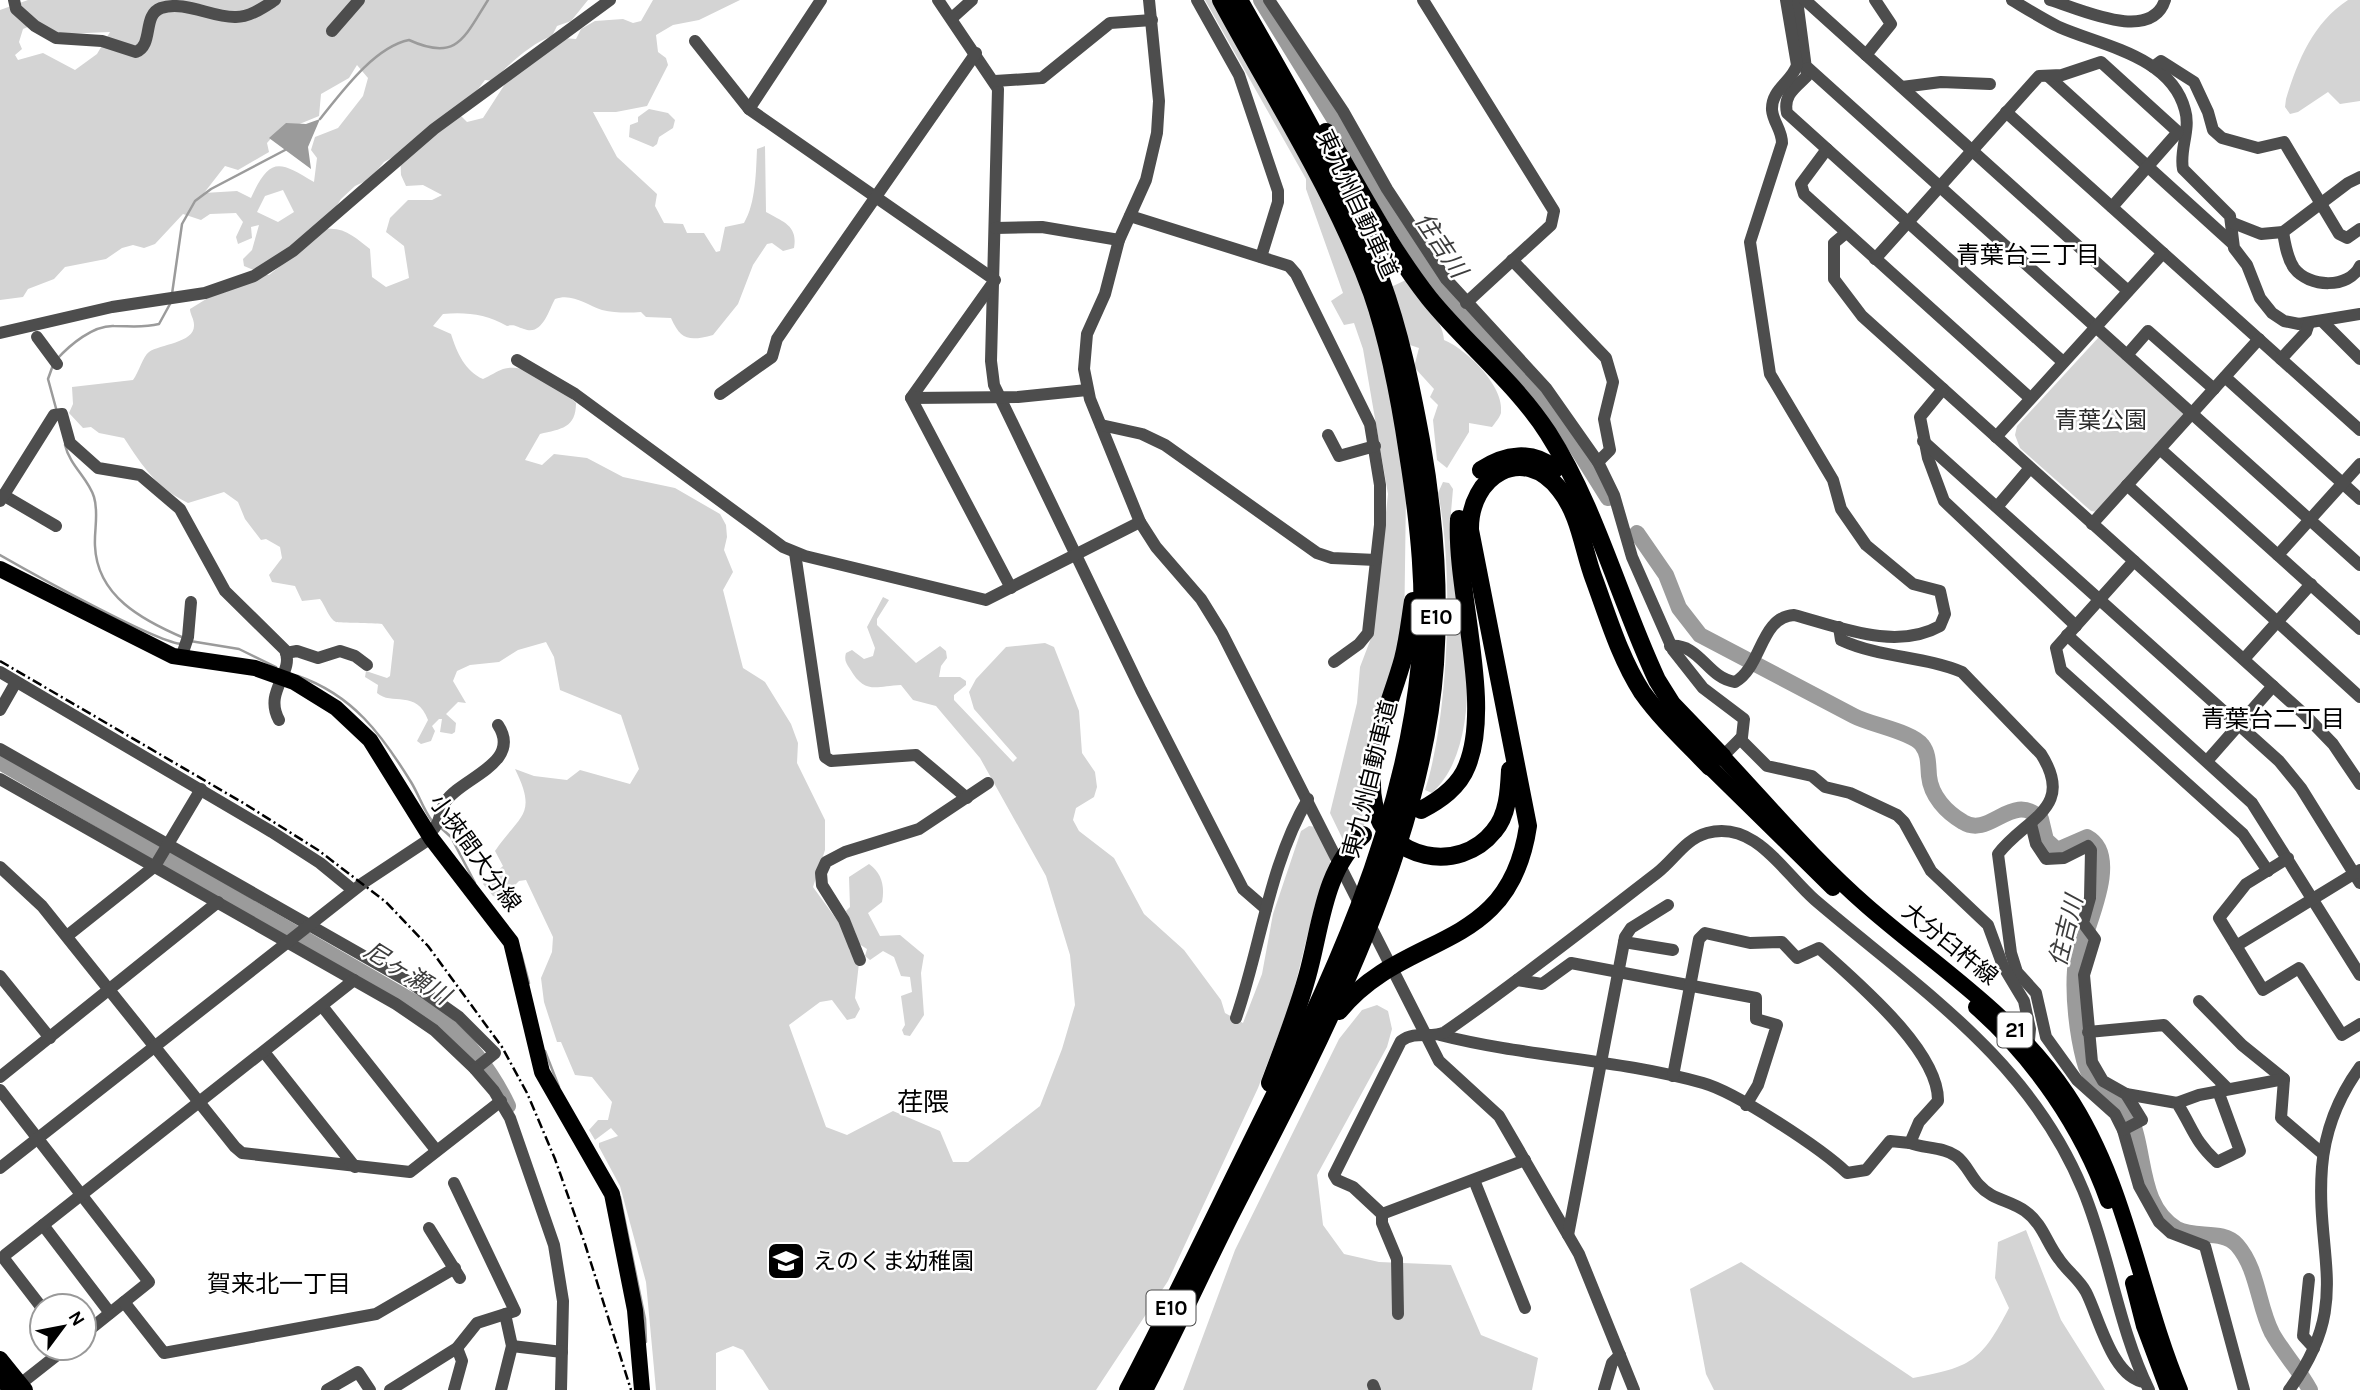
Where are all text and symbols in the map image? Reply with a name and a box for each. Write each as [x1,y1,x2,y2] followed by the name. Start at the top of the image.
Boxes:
[1311,125,1403,283] street label: 東九州自動車道
[1409,207,1474,285] water label: 住吉川
[1956,241,2100,269] district label: 青葉台三丁目
[2055,407,2147,434] park label: 青葉公園
[1412,600,1460,634] road number: E10
[1337,698,1403,860] street label: 東九州自動車道
[2201,705,2345,733] district label: 青葉台二丁目
[424,789,526,917] street label: 小挾間大分線
[2044,890,2089,969] water label: 住吉川
[1897,897,2003,991] street label: 大分臼杵線
[359,936,458,1012] water label: 尼ヶ瀬川
[1997,1012,2032,1048] road number: 21
[897,1087,949,1118] district label: 荏隈
[765,1240,807,1282] school or university icon: えのくま幼稚園
[813,1248,974,1275] place label: えのくま幼稚園
[207,1270,351,1298] district label: 賀来北一丁目
[1146,1290,1196,1326] road number: E10
[28,1292,98,1362] north arrow
[64,1307,90,1330] text: N

